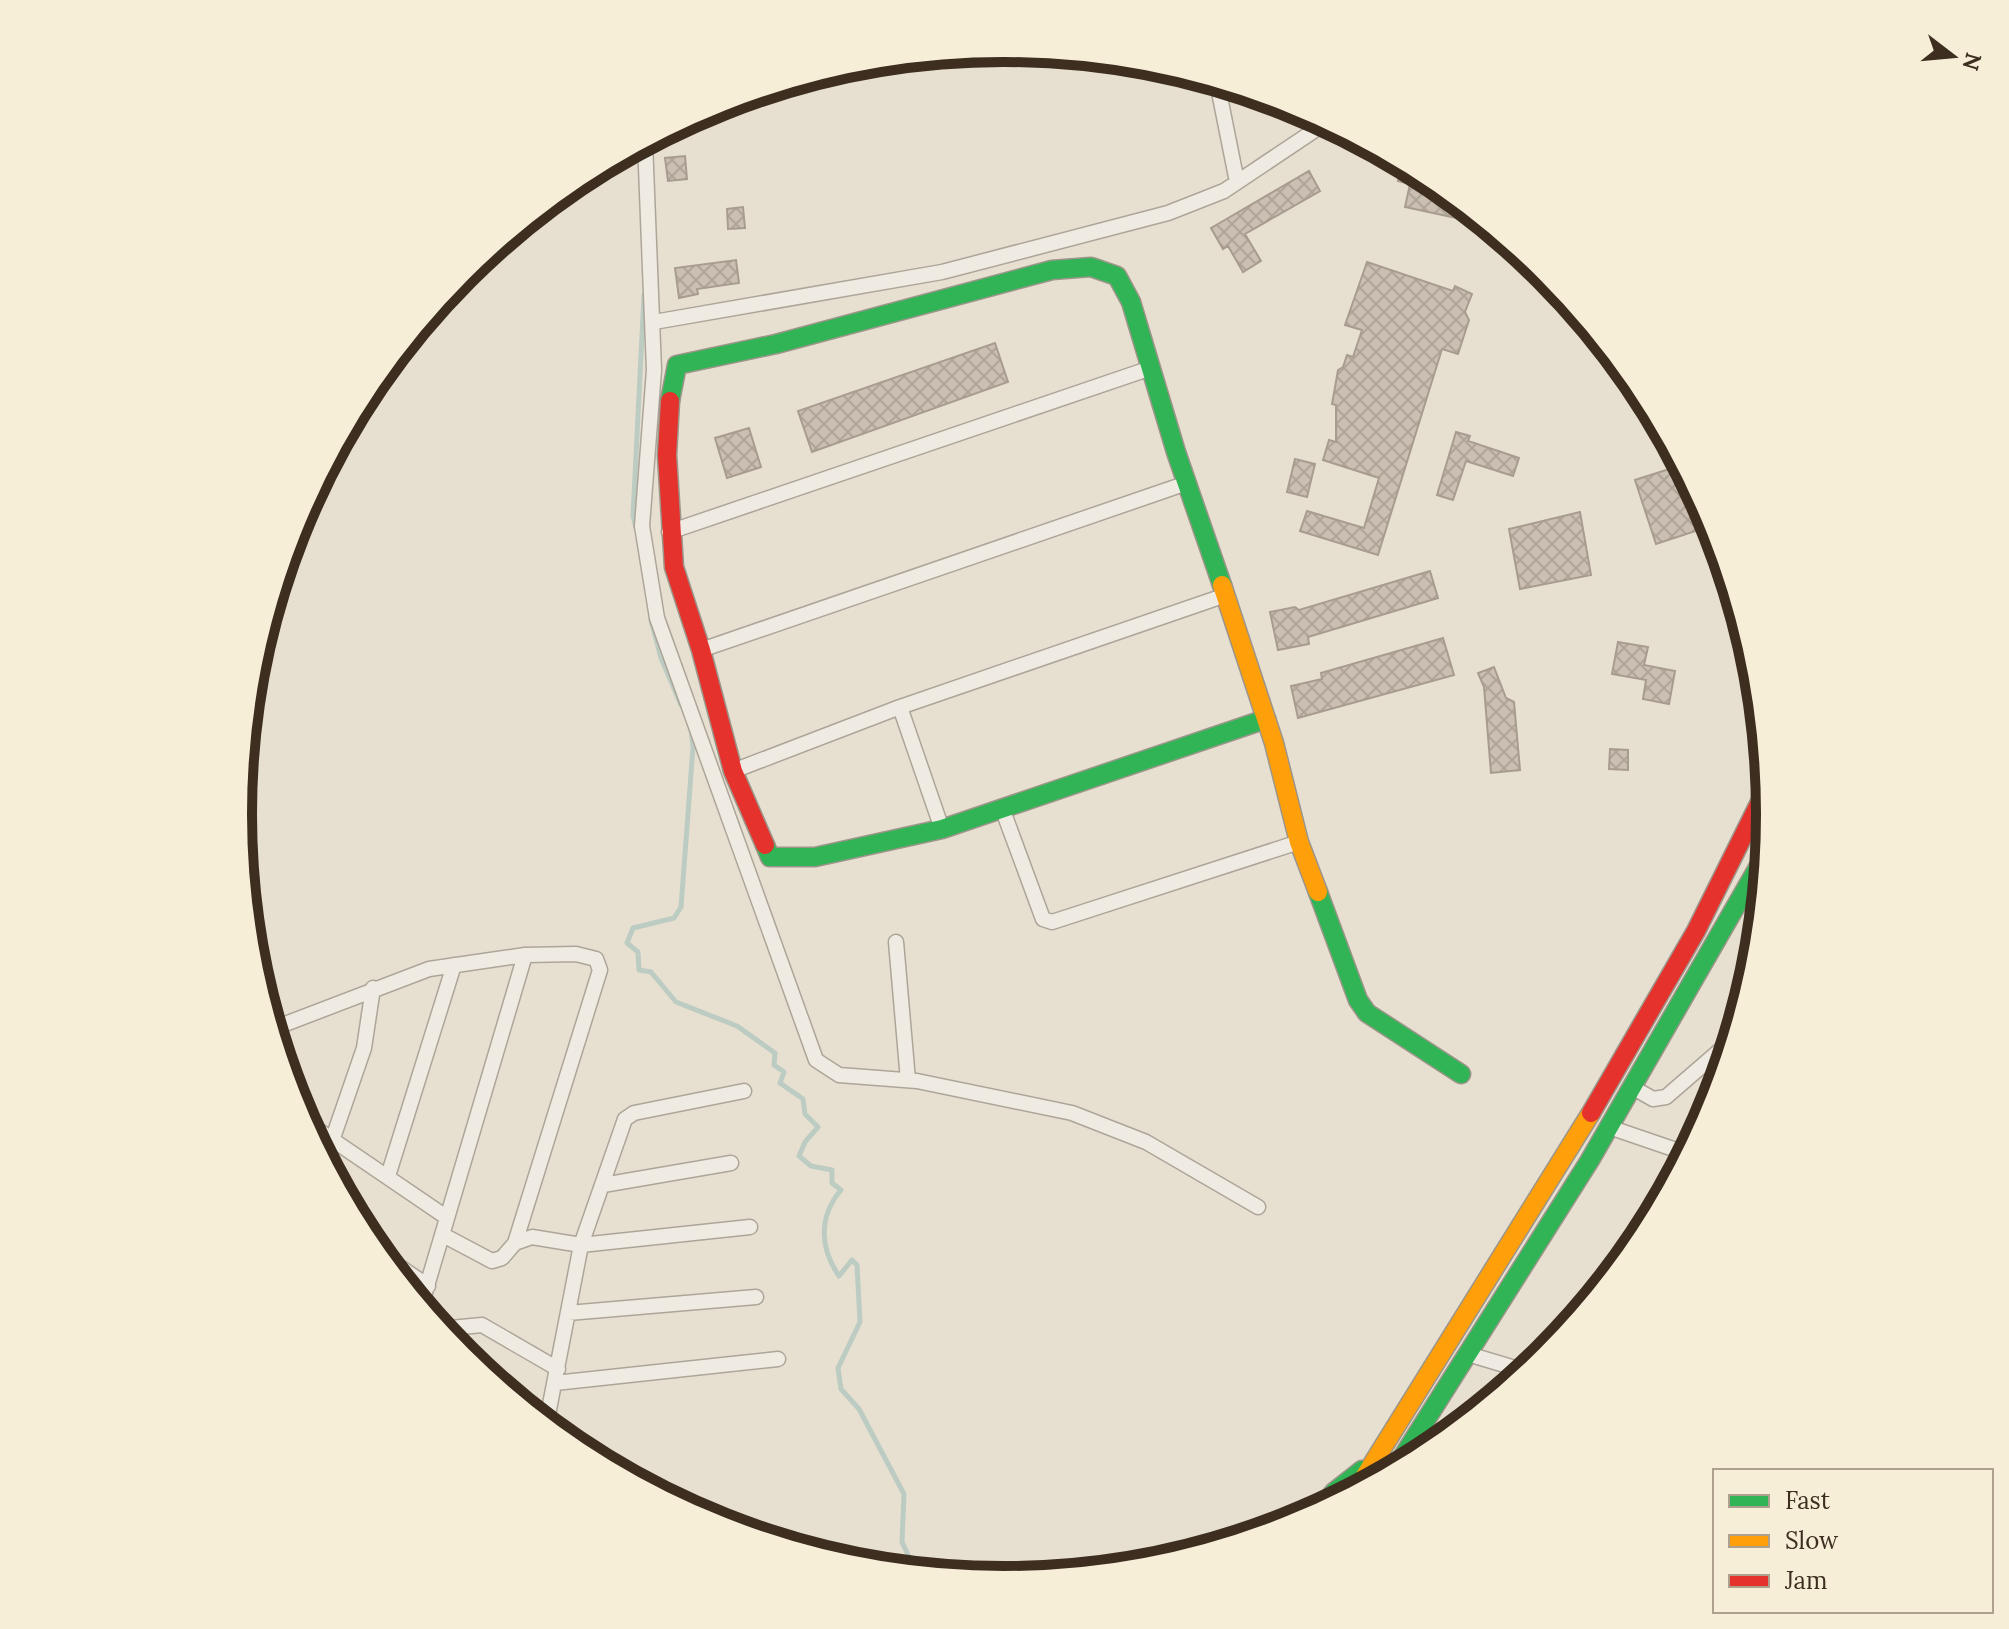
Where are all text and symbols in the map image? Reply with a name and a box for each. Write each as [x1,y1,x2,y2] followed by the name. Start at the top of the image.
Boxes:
[1913,16,1993,96] north arrow
[1956,49,1988,74] text: N
[1713,1469,1993,1613] legend
[1785,1485,1831,1516] text: Fast
[1785,1525,1839,1556] text: Slow
[1784,1565,1827,1596] text: Jam

